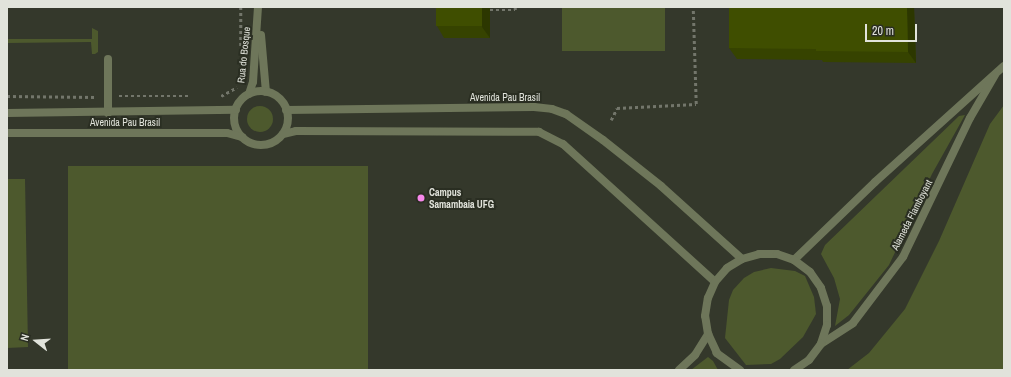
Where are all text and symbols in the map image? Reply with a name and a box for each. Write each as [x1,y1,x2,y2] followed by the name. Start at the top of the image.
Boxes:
[867,16,919,42] scale bar
[872,23,894,39] text: 20 m
[235,26,253,84] street label: Rua do Bosque
[470,92,540,104] street label: Avenida Pau Brasil
[90,117,160,129] street label: Avenida Pau Brasil
[889,178,935,252] street label: Alameda Flamboyant
[429,186,494,210] place label: Campus Samambaia UFG
[416,193,426,203] marker: Campus Samambaia UFG
[16,321,56,361] north arrow
[17,332,32,343] text: N

